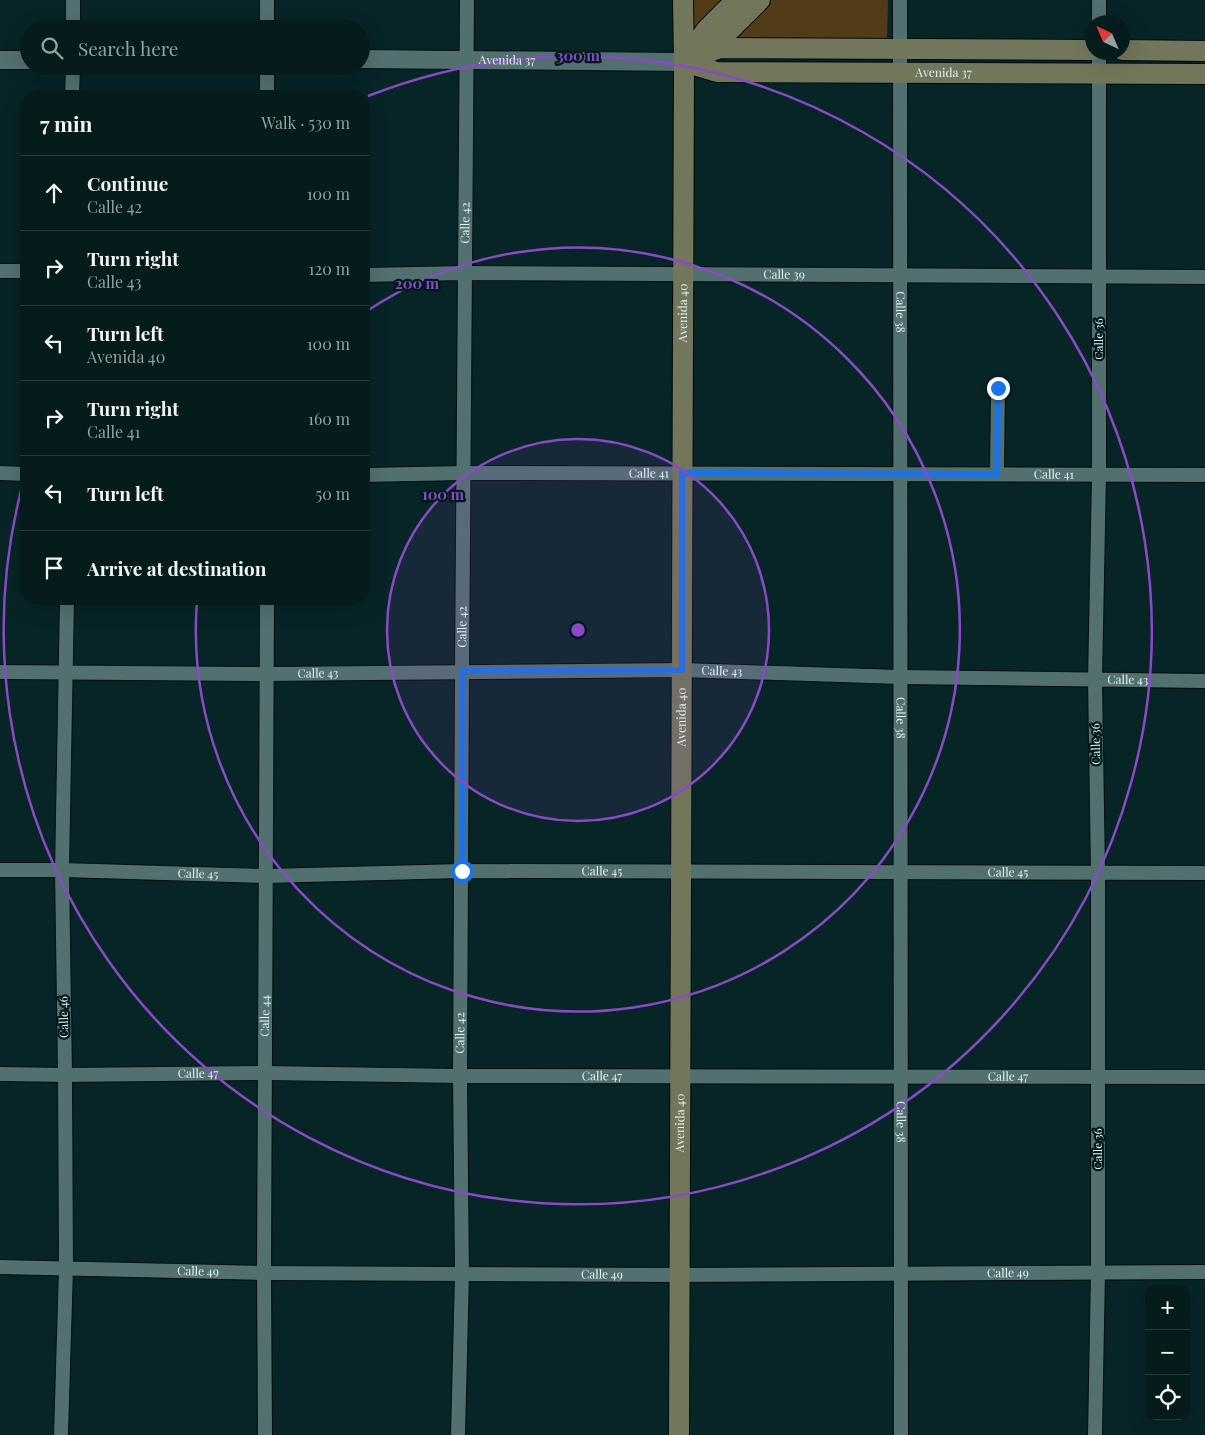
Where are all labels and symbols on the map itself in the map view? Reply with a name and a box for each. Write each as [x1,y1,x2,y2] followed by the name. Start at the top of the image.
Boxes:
[1085,15,1130,60] north arrow
[556,45,600,65] text: 300 m
[478,51,535,68] street label: Avenida 37
[914,64,972,80] street label: Avenida 37
[456,202,472,244] street label: Calle 42
[763,266,805,282] street label: Calle 39
[395,273,440,293] text: 200 m
[674,284,690,343] street label: Avenida 40
[893,291,909,333] street label: Calle 38
[1090,318,1106,360] street label: Calle 36
[987,377,1010,400] route end
[629,464,670,481] street label: Calle 41
[1034,466,1075,482] street label: Calle 41
[422,484,465,504] text: 100 m
[453,606,469,648] street label: Calle 42
[569,621,587,639] centre of rings
[701,662,743,679] street label: Calle 43
[297,664,339,681] street label: Calle 43
[1107,671,1148,687] street label: Calle 43
[673,688,689,747] street label: Avenida 40
[893,697,910,739] street label: Calle 38
[1087,723,1103,765] street label: Calle 36
[451,860,474,883] route start
[581,862,622,878] street label: Calle 45
[987,863,1028,880] street label: Calle 45
[177,864,219,882] street label: Calle 45
[256,995,272,1037] street label: Calle 44
[55,996,71,1038] street label: Calle 46
[451,1012,467,1054] street label: Calle 42
[178,1064,218,1081] street label: Calle 47
[582,1067,622,1083] street label: Calle 47
[988,1068,1028,1084] street label: Calle 47
[671,1094,687,1153] street label: Avenida 40
[894,1101,910,1143] street label: Calle 38
[1089,1128,1105,1170] street label: Calle 36
[177,1262,219,1279] street label: Calle 49
[987,1264,1029,1280] street label: Calle 49
[581,1266,623,1282] street label: Calle 49

